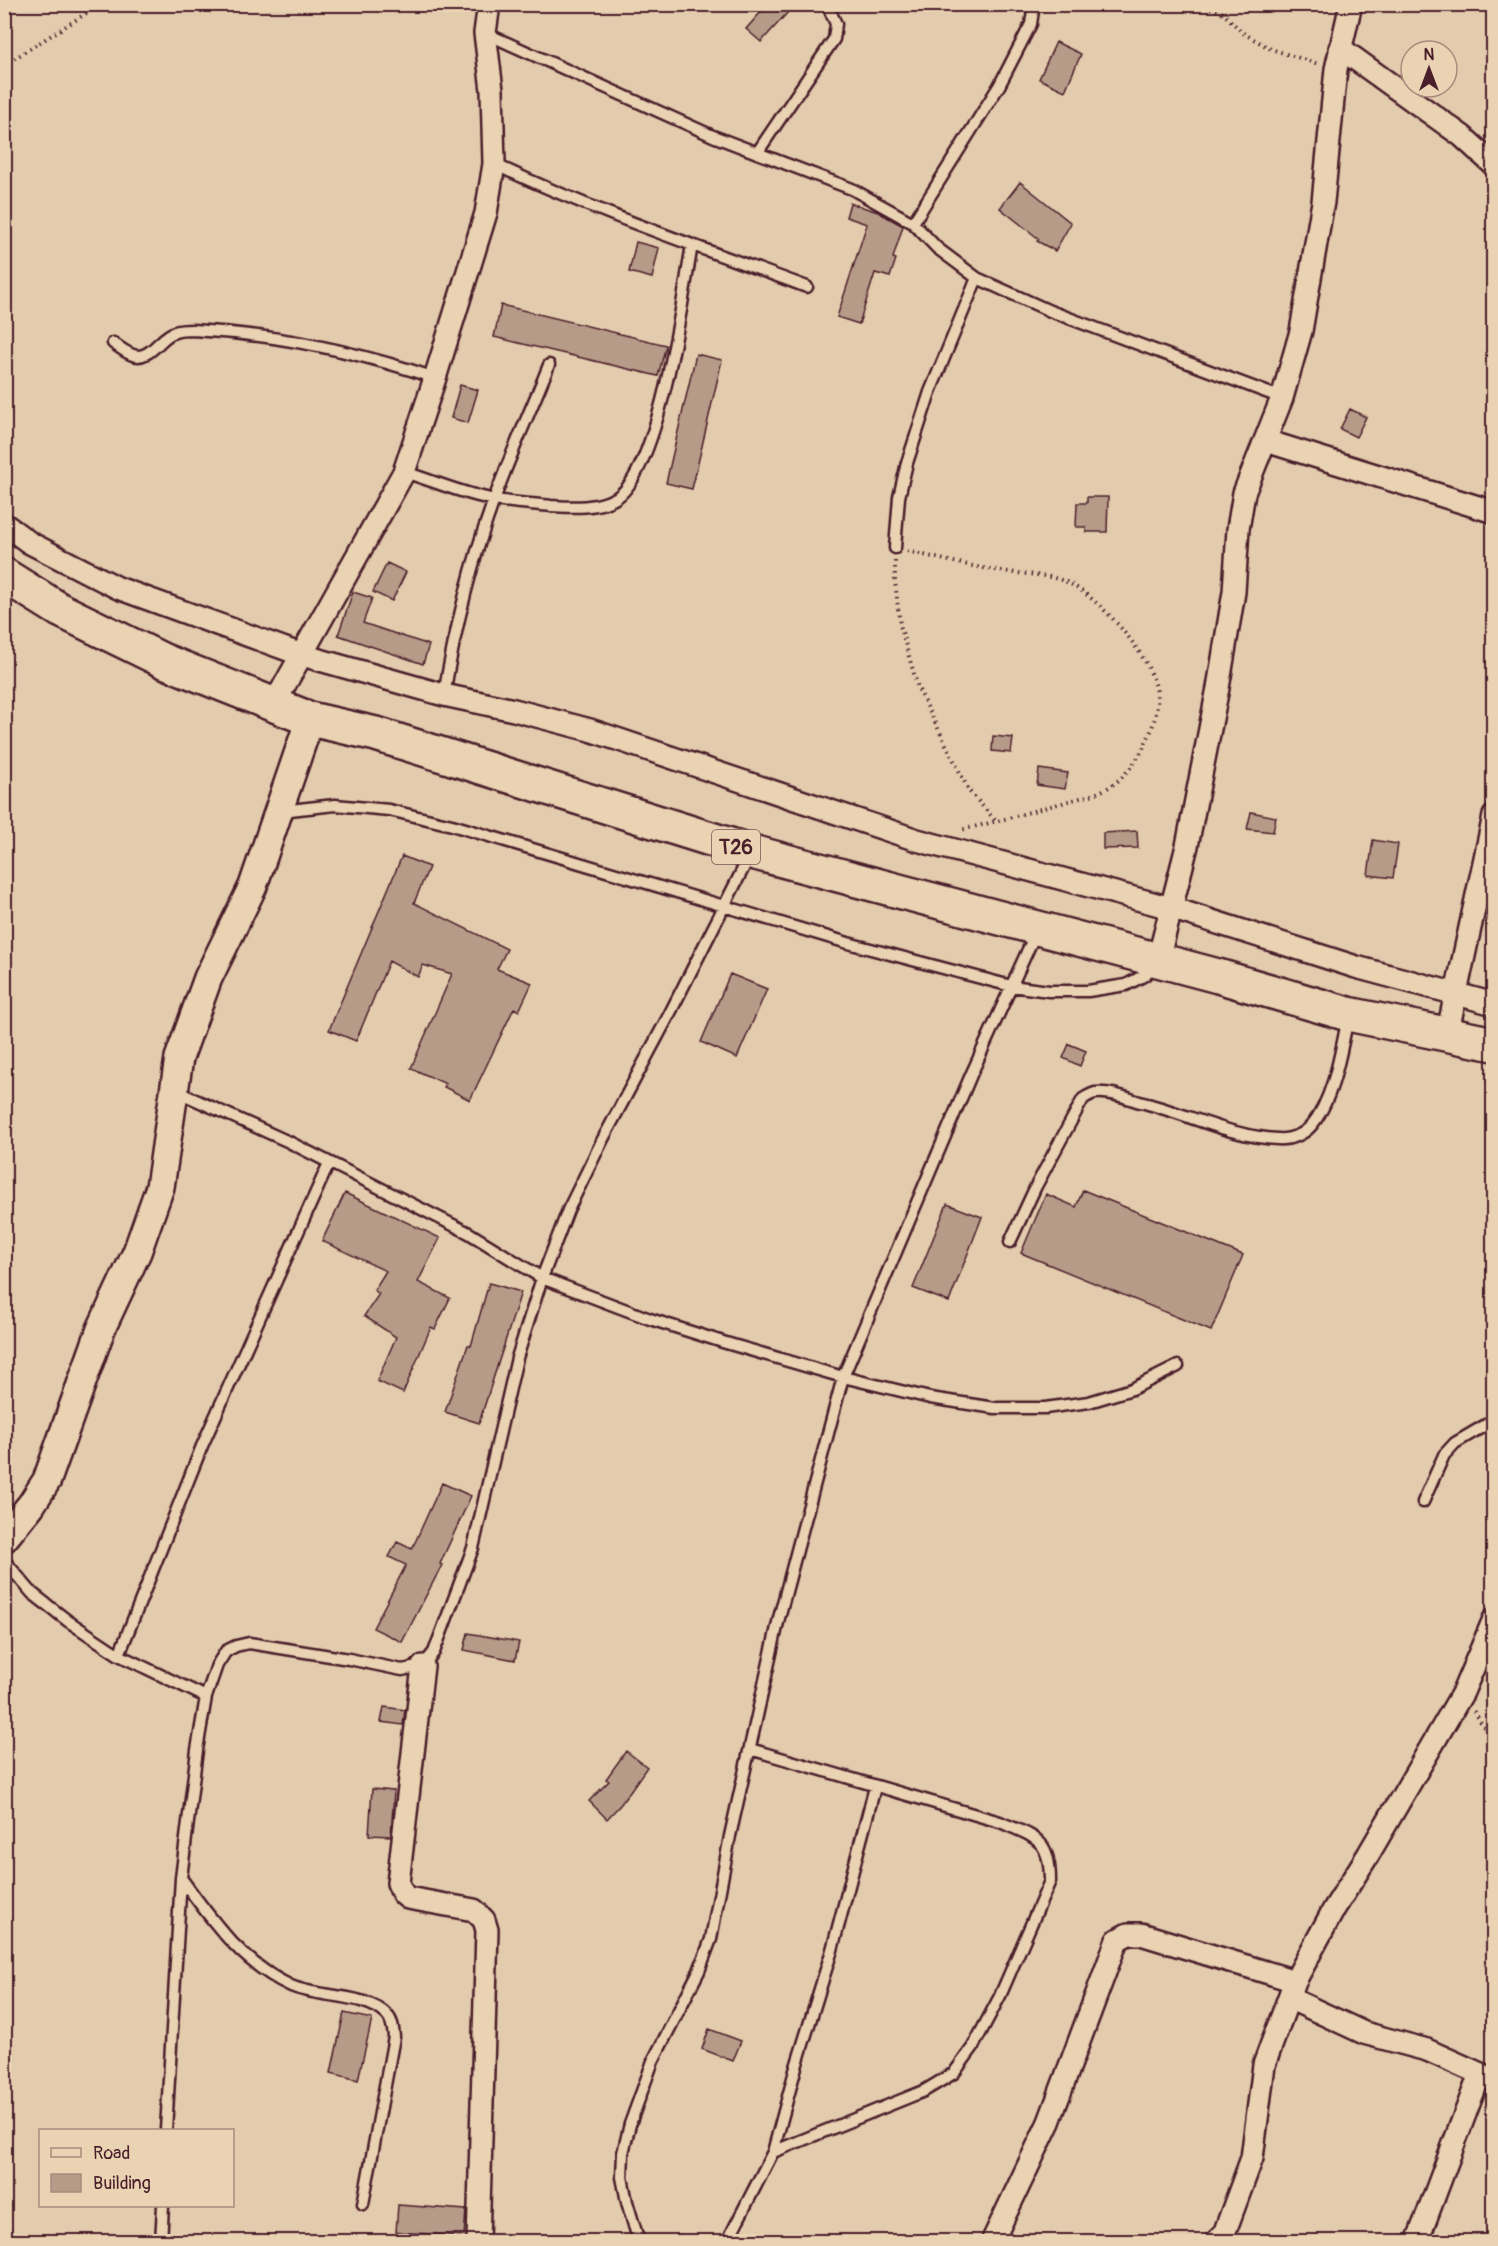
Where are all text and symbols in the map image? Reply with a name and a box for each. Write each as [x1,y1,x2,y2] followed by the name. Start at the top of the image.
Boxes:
[1399,39,1459,99] north arrow
[1424,45,1435,65] text: N
[712,830,760,864] road number: T26
[39,2129,234,2207] legend
[93,2142,130,2165] text: Road
[93,2172,151,2195] text: Building

